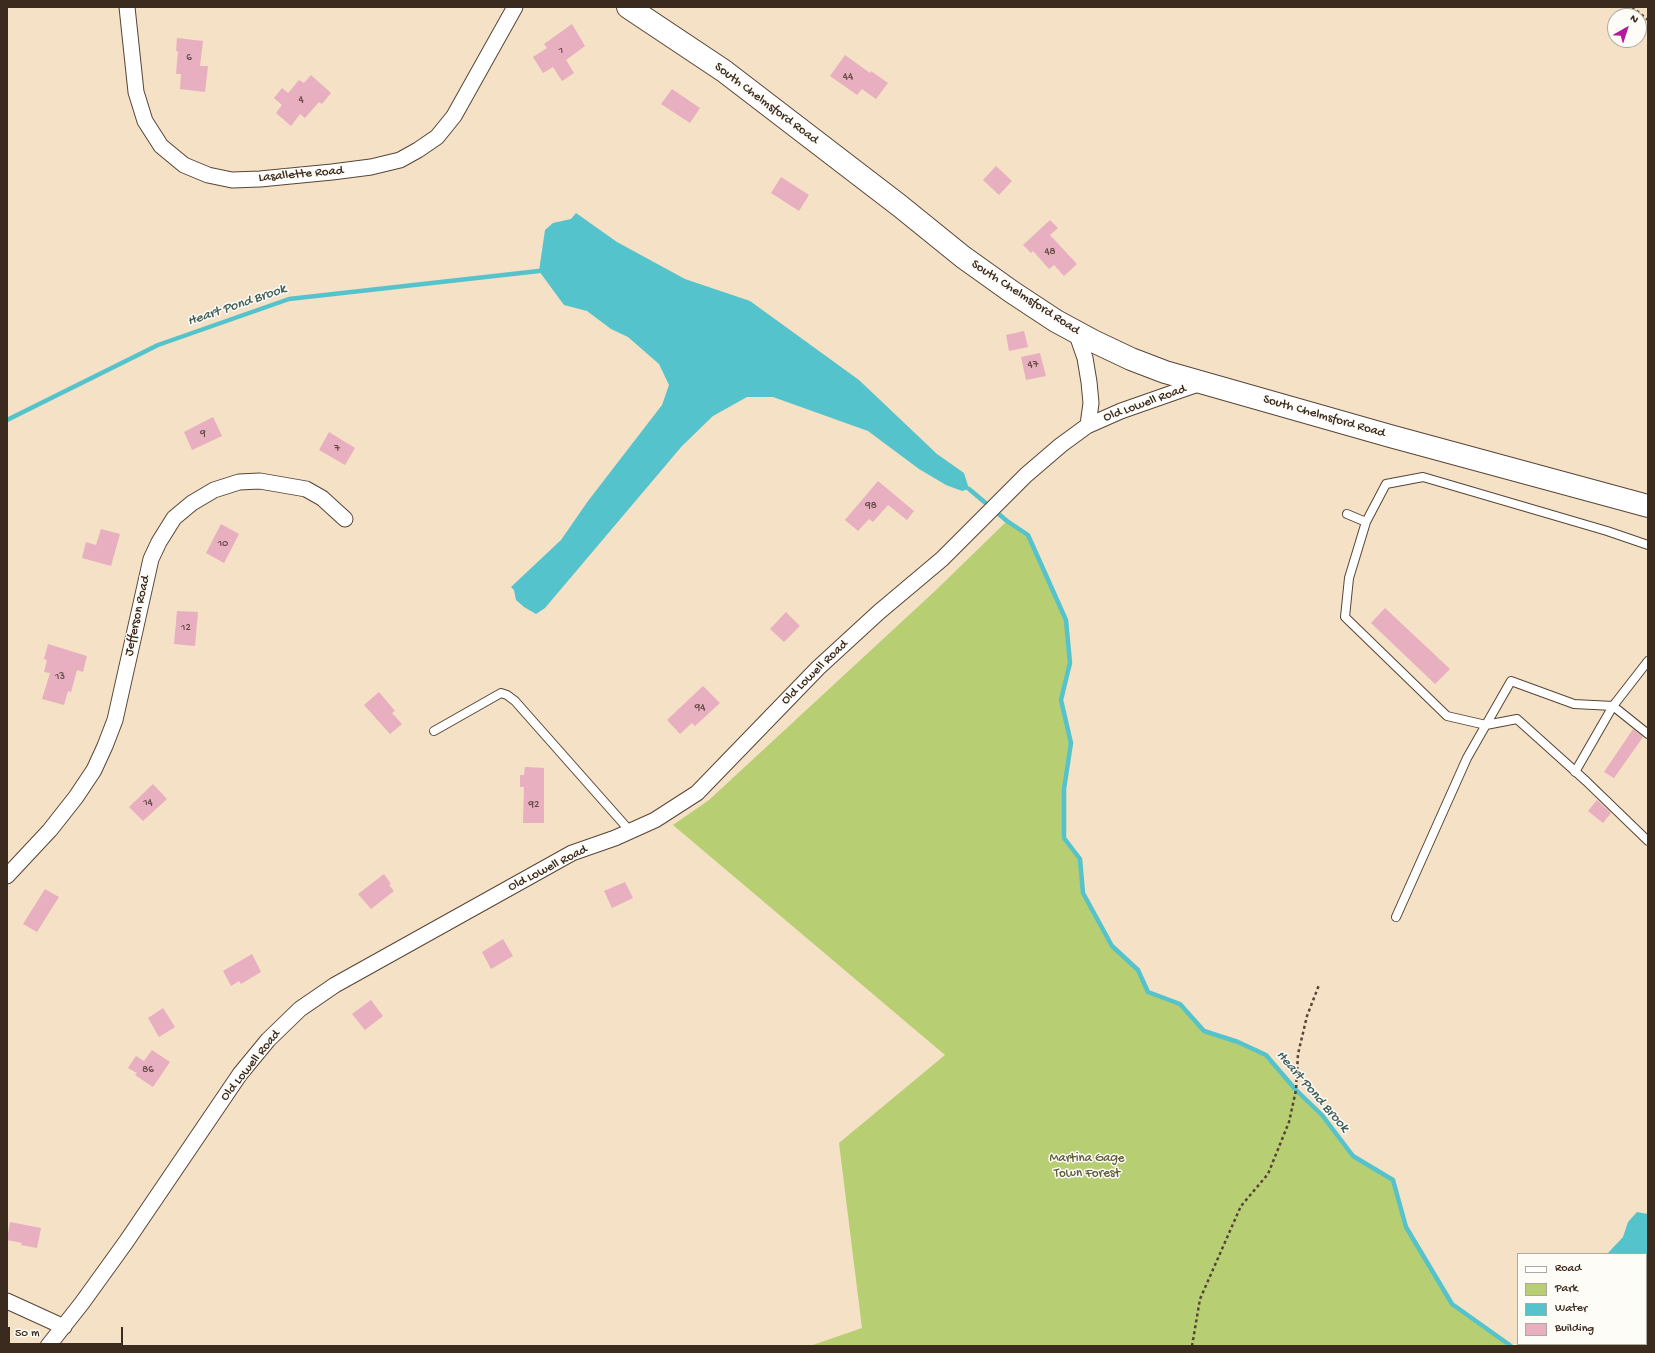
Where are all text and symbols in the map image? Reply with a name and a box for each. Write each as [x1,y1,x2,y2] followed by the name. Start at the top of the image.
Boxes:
[1607,8,1647,48] north arrow
[1627,13,1640,26] text: N
[559,44,563,58] house number: 1
[186,51,192,65] house number: 6
[711,60,821,148] street label: South Chelmsford Road
[843,70,853,84] house number: 44
[298,93,304,107] house number: 4
[258,164,344,186] street label: Lasallette Road
[1044,245,1056,259] house number: 48
[968,257,1082,339] street label: South Chelmsford Road
[186,281,288,331] water label: Heart Pond Brook
[1028,358,1038,372] house number: 47
[1102,382,1188,426] street label: Old Lowell Road
[1261,392,1387,442] street label: South Chelmsford Road
[200,427,206,441] house number: 9
[334,442,340,456] house number: 7
[865,499,877,513] house number: 98
[218,537,228,551] house number: 10
[122,574,154,658] street label: Jefferson Road
[181,621,191,635] house number: 12
[778,637,852,709] street label: Old Lowell Road
[55,670,65,684] house number: 13
[695,701,705,715] house number: 94
[143,796,153,810] house number: 14
[529,798,539,812] house number: 92
[506,842,590,896] street label: Old Lowell Road
[218,1027,284,1105] street label: Old Lowell Road
[1272,1048,1352,1136] water label: Heart Pond Brook
[142,1063,154,1077] house number: 86
[1050,1151,1124,1182] park label: Martina Gage Town Forest
[1517,1253,1647,1345] legend
[1555,1262,1581,1276] text: Road
[1555,1282,1578,1296] text: Park
[1555,1302,1587,1316] text: Water
[10,1319,125,1345] scale bar
[1555,1322,1594,1336] text: Building
[15,1327,40,1341] text: 50 m

